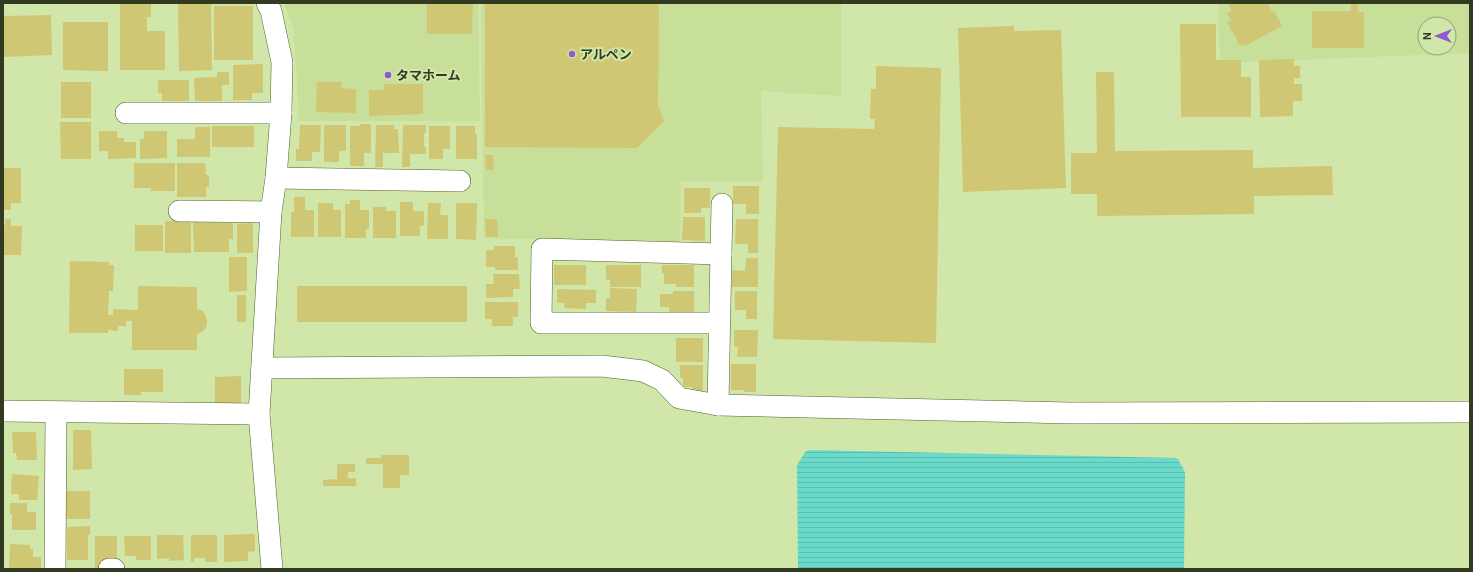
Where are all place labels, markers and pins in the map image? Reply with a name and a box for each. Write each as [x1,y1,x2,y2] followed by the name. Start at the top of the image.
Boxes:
[580,47,632,62] place label: アルペン
[567,49,577,59] marker: アルペン
[396,68,461,83] place label: タマホーム
[383,70,393,80] marker: タマホーム

